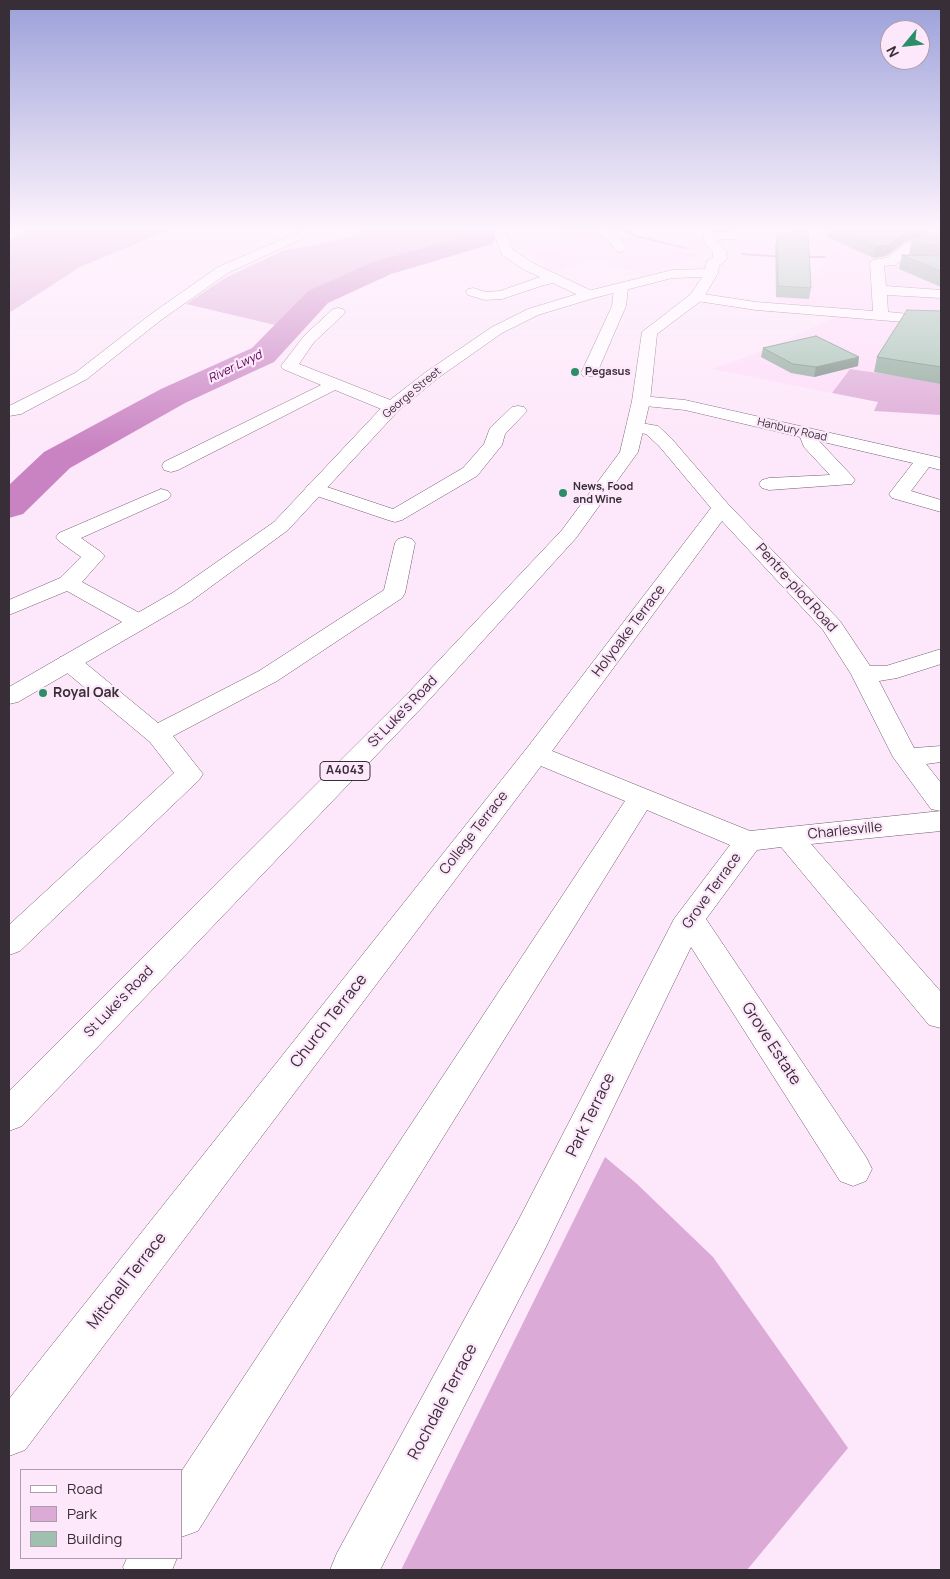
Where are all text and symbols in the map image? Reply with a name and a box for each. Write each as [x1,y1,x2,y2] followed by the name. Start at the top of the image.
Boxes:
[880,20,930,70] north arrow
[881,43,903,61] text: N
[206,348,264,386] water label: River Lwyd
[380,365,444,421] street label: George Street
[585,365,630,379] place label: Pegasus
[569,366,581,378] marker: Pegasus
[756,416,828,444] street label: Hanbury Road
[573,480,633,506] place label: News, Food and Wine
[557,487,569,499] marker: News, Food and Wine
[752,540,840,636] street label: Pentre-piod Road
[589,582,669,680] street label: Holyoake Terrace
[365,673,441,751] street label: St Luke's Road
[53,685,119,701] place label: Royal Oak
[37,687,49,699] marker: Royal Oak
[320,761,370,780] road number: A4043
[436,788,512,878] street label: College Terrace
[807,819,883,843] street label: Charlesville
[679,850,745,932] street label: Grove Terrace
[81,963,157,1041] street label: St Luke's Road
[287,970,371,1072] street label: Church Terrace
[737,999,805,1089] street label: Grove Estate
[562,1070,620,1160] street label: Park Terrace
[83,1229,171,1333] street label: Mitchell Terrace
[404,1341,482,1463] street label: Rochdale Terrace
[20,1469,182,1559] legend
[67,1478,103,1499] text: Road
[67,1503,97,1524] text: Park
[67,1528,122,1549] text: Building

